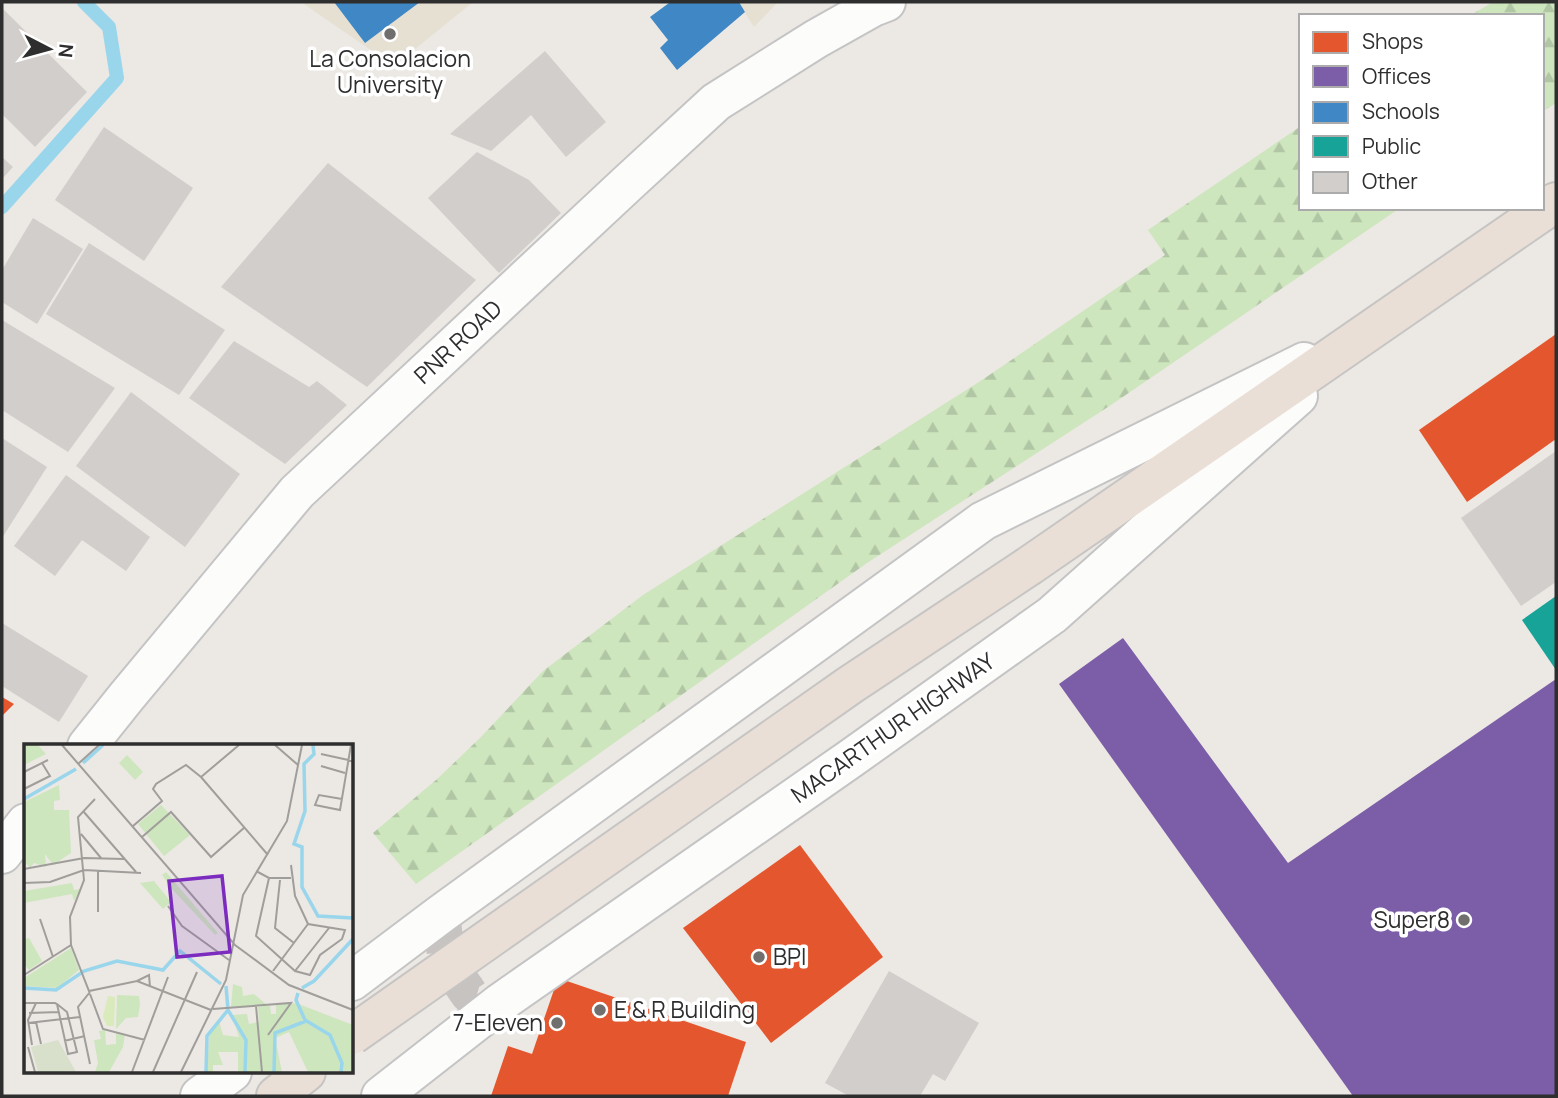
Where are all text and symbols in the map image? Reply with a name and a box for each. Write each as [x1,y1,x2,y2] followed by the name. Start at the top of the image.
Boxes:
[14,14,84,84] north arrow
[1299,14,1544,210] legend
[382,26,398,42] marker: La Consolacion University
[1362,27,1423,55] text: Shops
[309,42,471,100] place label: La Consolacion University
[52,43,80,59] text: N
[1362,62,1431,90] text: Offices
[1362,97,1440,125] text: Schools
[1362,132,1421,160] text: Public
[1362,167,1418,195] text: Other
[406,292,508,390] street label: PNR ROAD
[784,645,1001,810] street label: MACARTHUR HIGHWAY
[24,744,354,1074] inset map
[1373,903,1450,935] place label: Super8
[1456,912,1472,928] marker: Super8
[773,940,806,972] place label: BPI
[751,949,767,965] marker: BPI
[614,993,755,1025] place label: E & R Building
[592,1002,608,1018] marker: E & R Building
[453,1006,543,1038] place label: 7-Eleven
[549,1015,565,1031] marker: 7-Eleven

